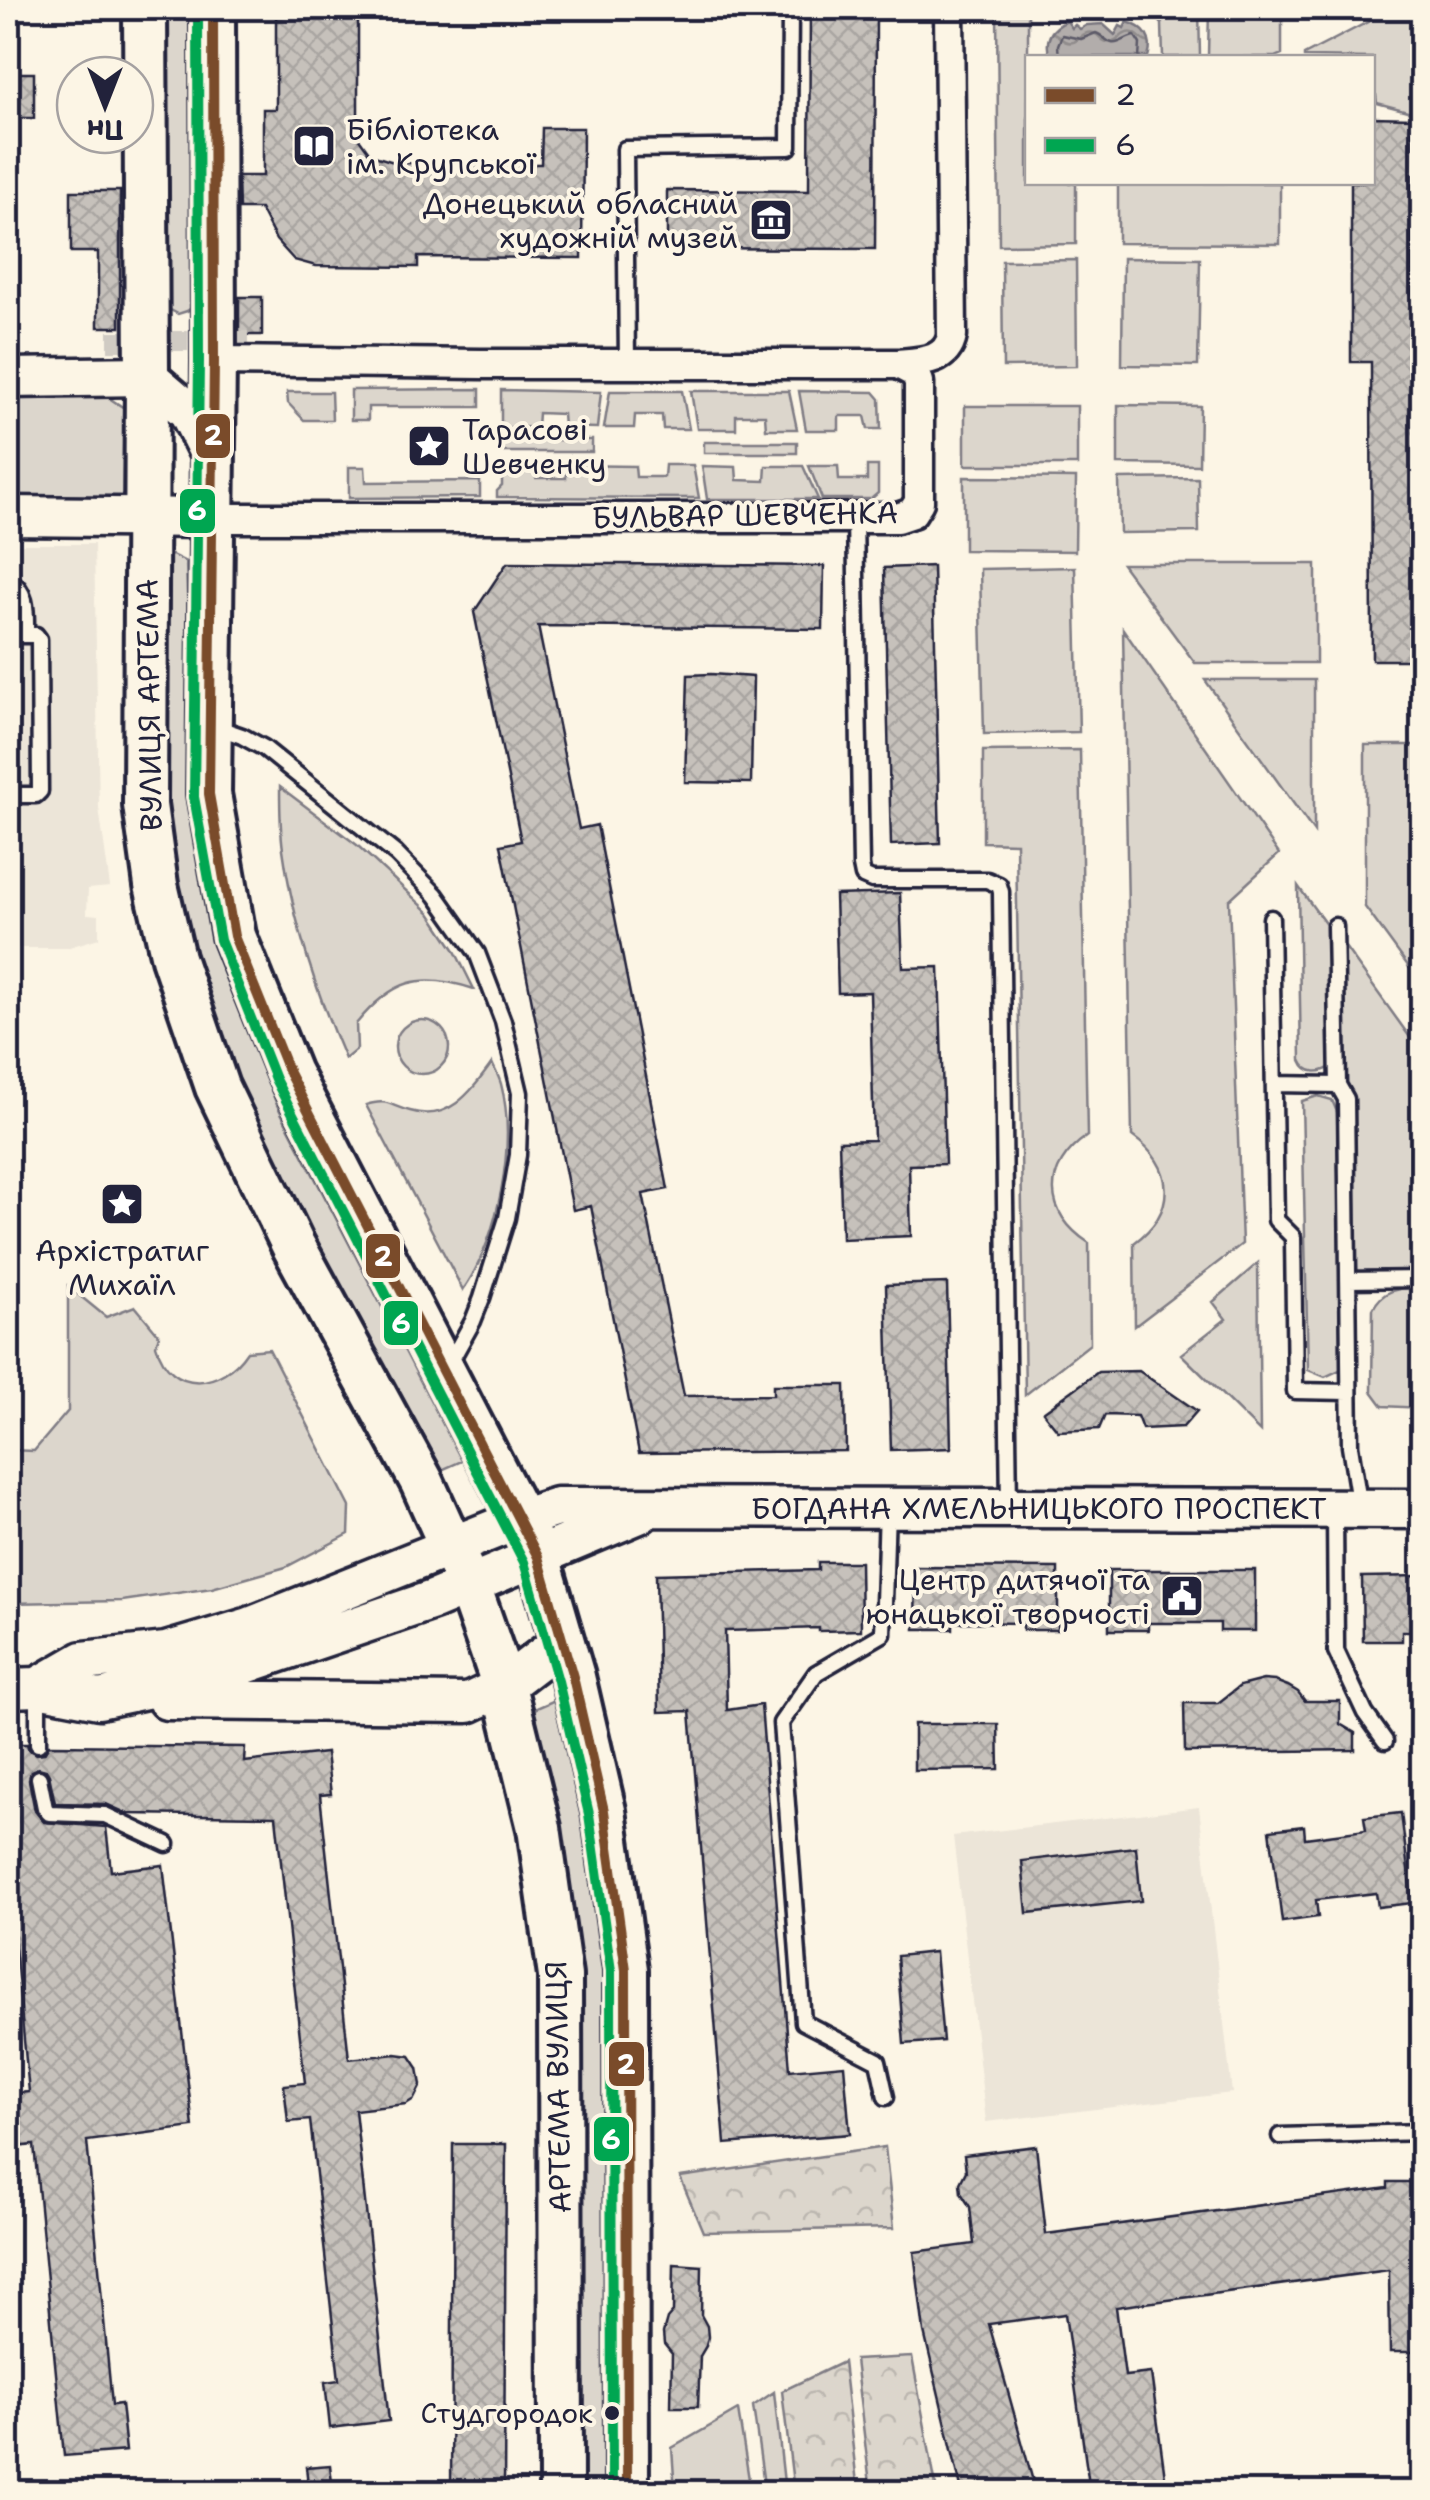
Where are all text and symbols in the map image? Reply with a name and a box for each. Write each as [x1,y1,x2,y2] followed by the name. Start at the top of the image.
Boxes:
[55,55,155,155] north arrow
[1025,55,1375,185] legend
[1115,74,1136,115] text: 2
[346,109,538,184] place label: Бібліотека ім. Крупської
[87,111,124,149] text: Пн
[291,123,337,169] library icon: Бібліотека ім. Крупської
[1115,124,1136,165] text: 6
[423,183,738,258] place label: Донецький обласний художній музей
[748,197,794,243] museum icon: Донецький обласний художній музей
[462,409,607,484] place label: Тарасові Шевченку
[194,412,232,460] line badge: 2
[203,416,223,454] text: 2
[406,423,452,469] place icon: Тарасові Шевченку
[178,487,217,535] line badge: 6
[187,491,207,529] text: 6
[592,492,898,538] street label: БУЛЬВАР ШЕВЧЕНКА
[126,578,172,832] street label: ВУЛИЦЯ АРТЕМА
[99,1181,145,1227] place icon: Архістратиг Михаїл
[35,1230,210,1305] place label: Архістратиг Михаїл
[364,1232,402,1280] line badge: 2
[373,1237,393,1275] text: 2
[382,1299,420,1347] line badge: 6
[391,1304,411,1342] text: 6
[751,1488,1327,1529] street label: БОГДАНА ХМЕЛЬНИЦЬКОГО ПРОСПЕКТ
[865,1559,1150,1634] place label: Центр дитячої та юнацької творчості
[1159,1573,1205,1619] public building icon: Центр дитячої та юнацької творчості
[535,1960,581,2214] street label: АРТЕМА ВУЛИЦЯ
[607,2040,646,2088] line badge: 2
[616,2045,636,2083] text: 2
[592,2115,631,2163] line badge: 6
[601,2120,621,2158] text: 6
[421,2394,593,2432] place label: Студгородок
[602,2403,622,2423] marker: Студгородок

